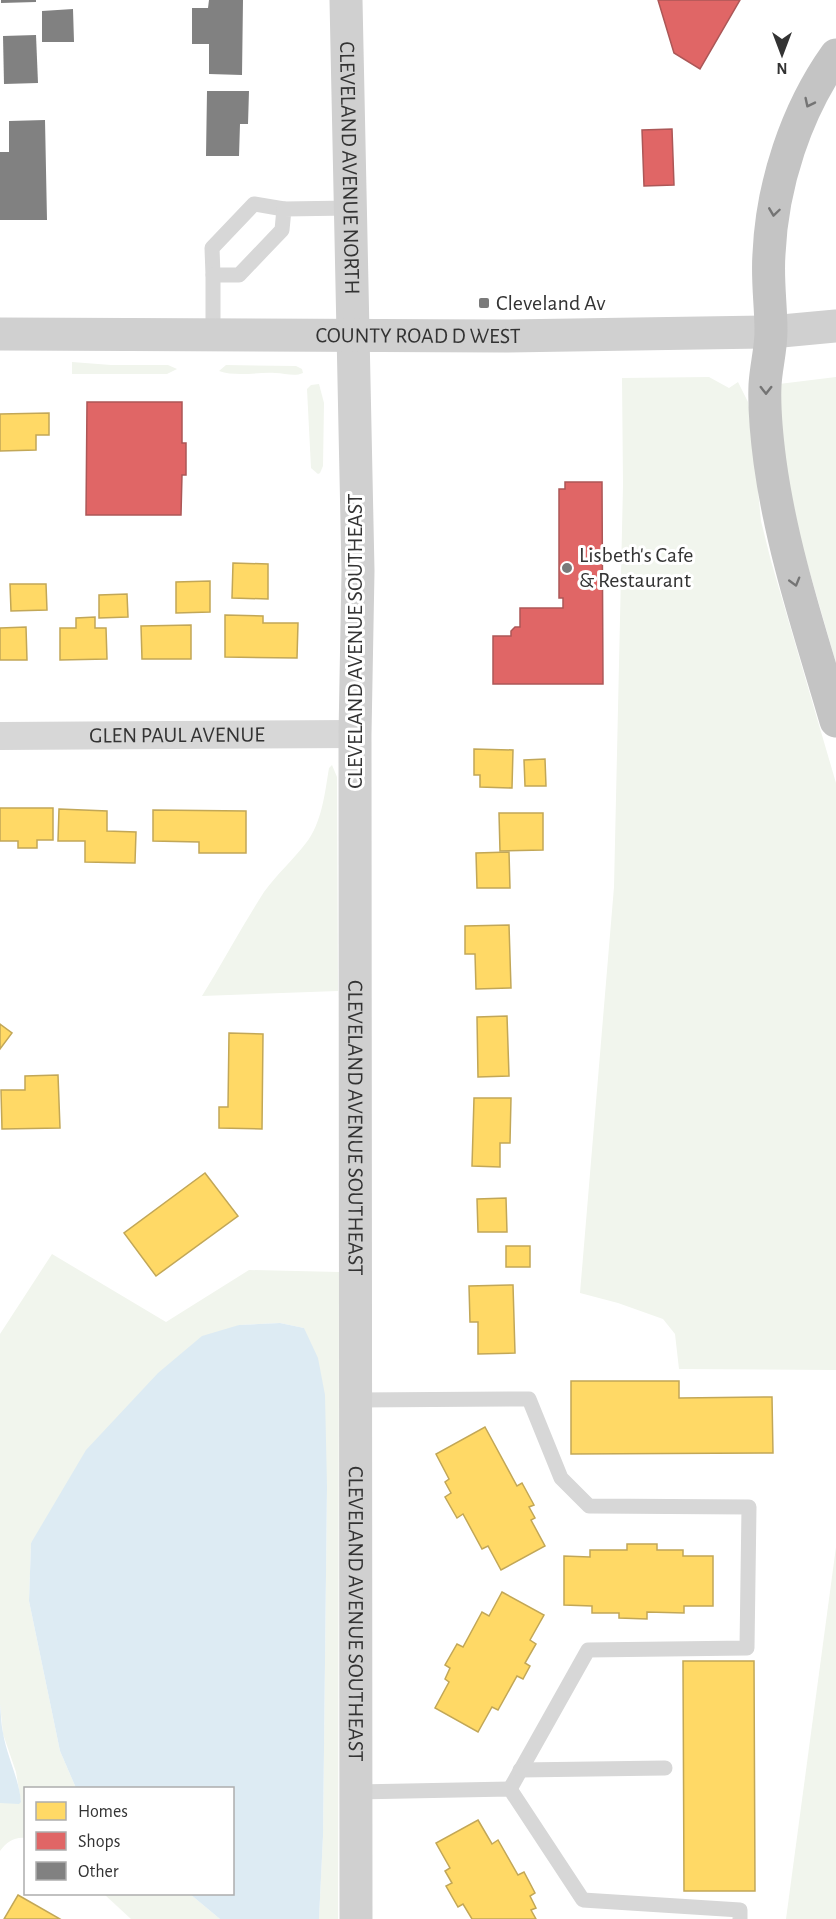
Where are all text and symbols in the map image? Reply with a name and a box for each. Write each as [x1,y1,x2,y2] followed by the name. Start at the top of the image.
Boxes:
[752,24,812,84] north arrow
[336,41,363,295] street label: CLEVELAND AVENUE NORTH
[776,60,788,76] text: N
[804,97,816,108] one-way arrow
[769,207,781,217] one-way arrow
[496,292,606,314] place label: Cleveland Av
[477,296,491,310] marker: Cleveland Av
[315,324,521,347] street label: COUNTY ROAD D WEST
[760,385,772,394] one-way arrow
[344,493,366,789] street label: CLEVELAND AVENUE SOUTHEAST
[579,544,693,591] place label: Lisbeth's Cafe & Restaurant
[560,561,574,575] marker: Lisbeth's Cafe & Restaurant
[788,576,800,587] one-way arrow
[89,724,265,746] street label: GLEN PAUL AVENUE
[344,980,366,1276] street label: CLEVELAND AVENUE SOUTHEAST
[345,1466,367,1762] street label: CLEVELAND AVENUE SOUTHEAST
[24,1787,234,1895] legend
[78,1803,128,1821] text: Homes
[78,1833,120,1851] text: Shops
[78,1863,119,1881] text: Other

